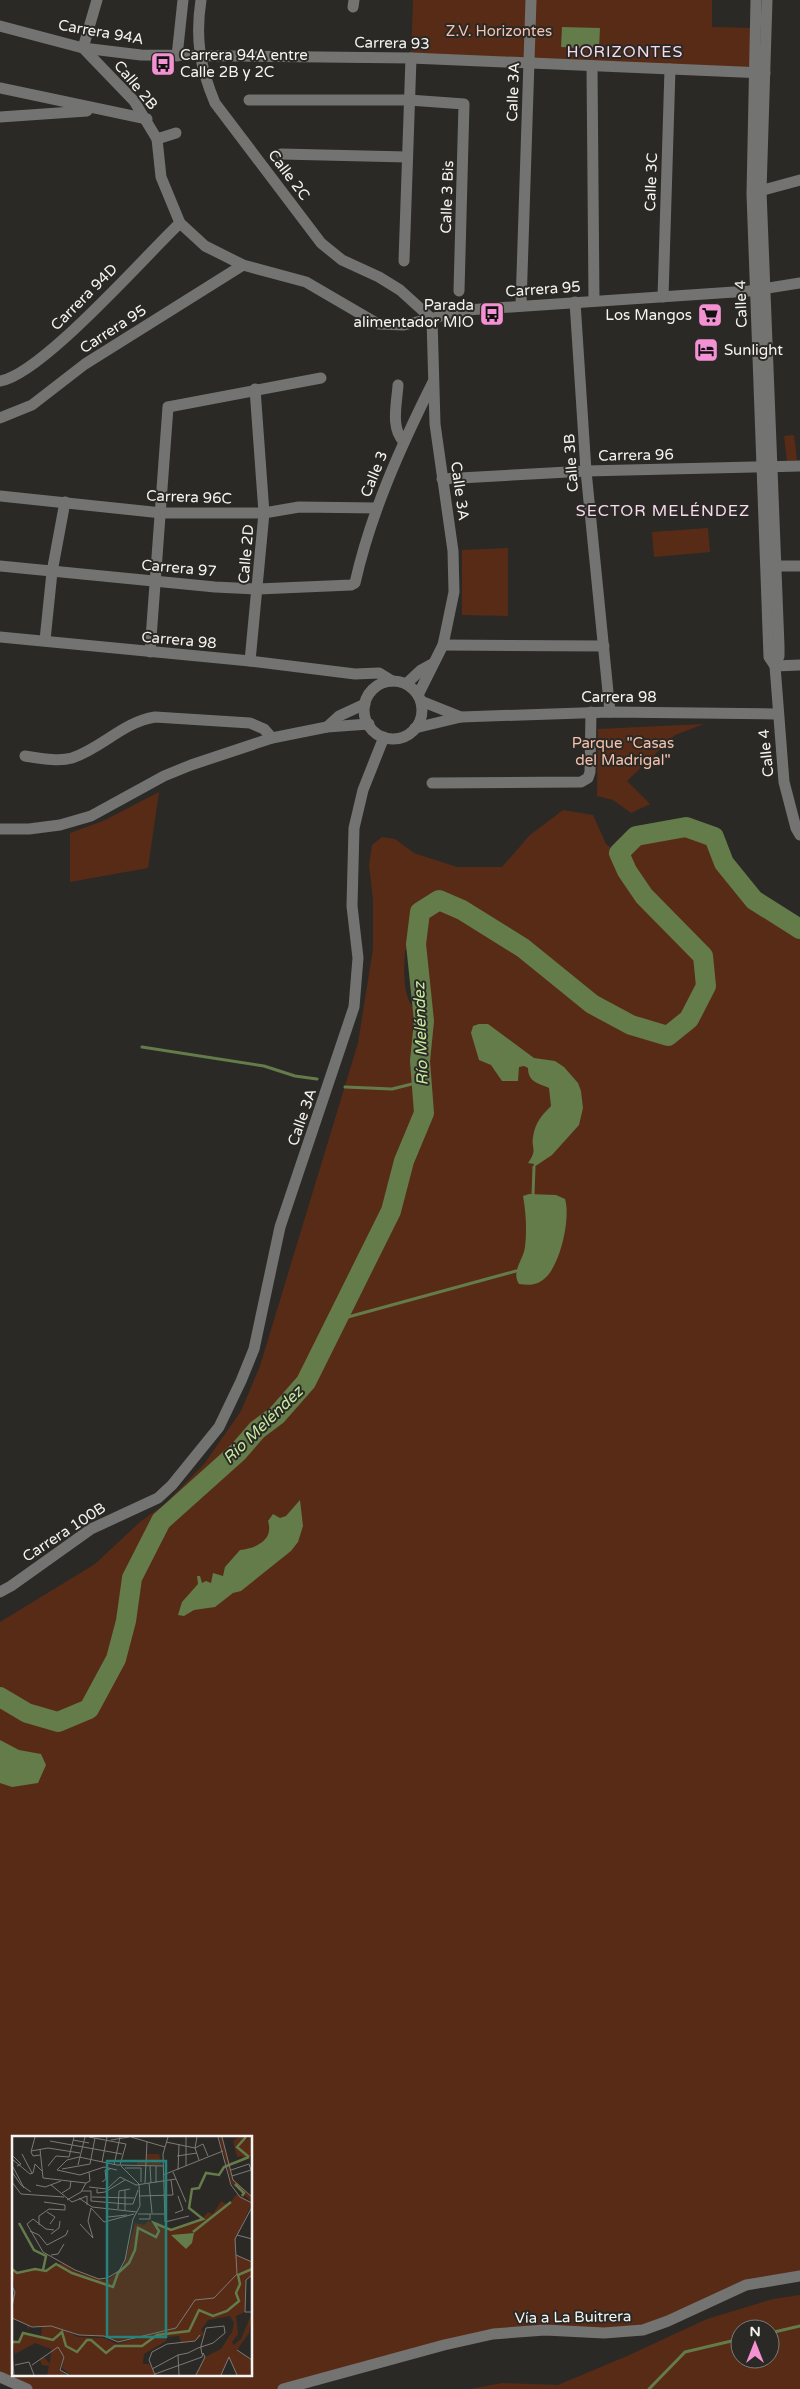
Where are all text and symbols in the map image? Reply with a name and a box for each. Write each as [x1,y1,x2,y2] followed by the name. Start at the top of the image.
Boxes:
[57,16,145,48] street label: Carrera 94A
[446,22,552,40] park label: Z.V. Horizontes
[354,33,430,53] street label: Carrera 93
[567,42,683,62] district label: HORIZONTES
[180,46,308,81] place label: Carrera 94A entre Calle 2B y 2C
[150,51,176,77] bus stop icon: Carrera 94A entre Calle 2B y 2C
[110,57,162,113] street label: Calle 2B
[503,62,523,122] street label: Calle 3A
[264,146,314,204] street label: Calle 2C
[641,152,661,212] street label: Calle 3C
[437,160,457,234] street label: Calle 3 Bis
[47,260,121,334] street label: Carrera 94D
[505,277,581,301] street label: Carrera 95
[731,280,751,328] street label: Calle 4
[354,296,474,331] place label: Parada alimentador MIO
[76,301,150,357] street label: Carrera 95
[479,301,505,327] bus stop icon: Parada alimentador MIO
[697,302,723,328] supermarket icon: Los Mangos
[605,306,692,324] place label: Los Mangos
[693,337,719,363] hotel icon: Sunlight
[724,341,783,359] place label: Sunlight
[560,433,582,493] street label: Calle 3B
[598,445,674,465] street label: Carrera 96
[357,448,391,500] street label: Calle 3
[447,460,473,522] street label: Calle 3A
[146,487,232,507] street label: Carrera 96C
[576,501,750,521] district label: SECTOR MELÉNDEZ
[234,524,258,584] street label: Calle 2D
[141,556,217,580] street label: Carrera 97
[141,628,217,652] street label: Carrera 98
[581,688,657,706] street label: Carrera 98
[755,728,777,778] street label: Calle 4
[572,734,674,769] park label: Parque "Casas del Madrigal"
[409,980,433,1086] water label: Río Meléndez
[284,1086,320,1148] street label: Calle 3A
[219,1380,309,1468] water label: Río Meléndez
[19,1498,109,1566] street label: Carrera 100B
[12,2136,252,2376] inset map
[515,2307,631,2327] street label: Vía a La Buitrera
[730,2319,780,2369] north arrow
[749,2323,761,2340] text: N

